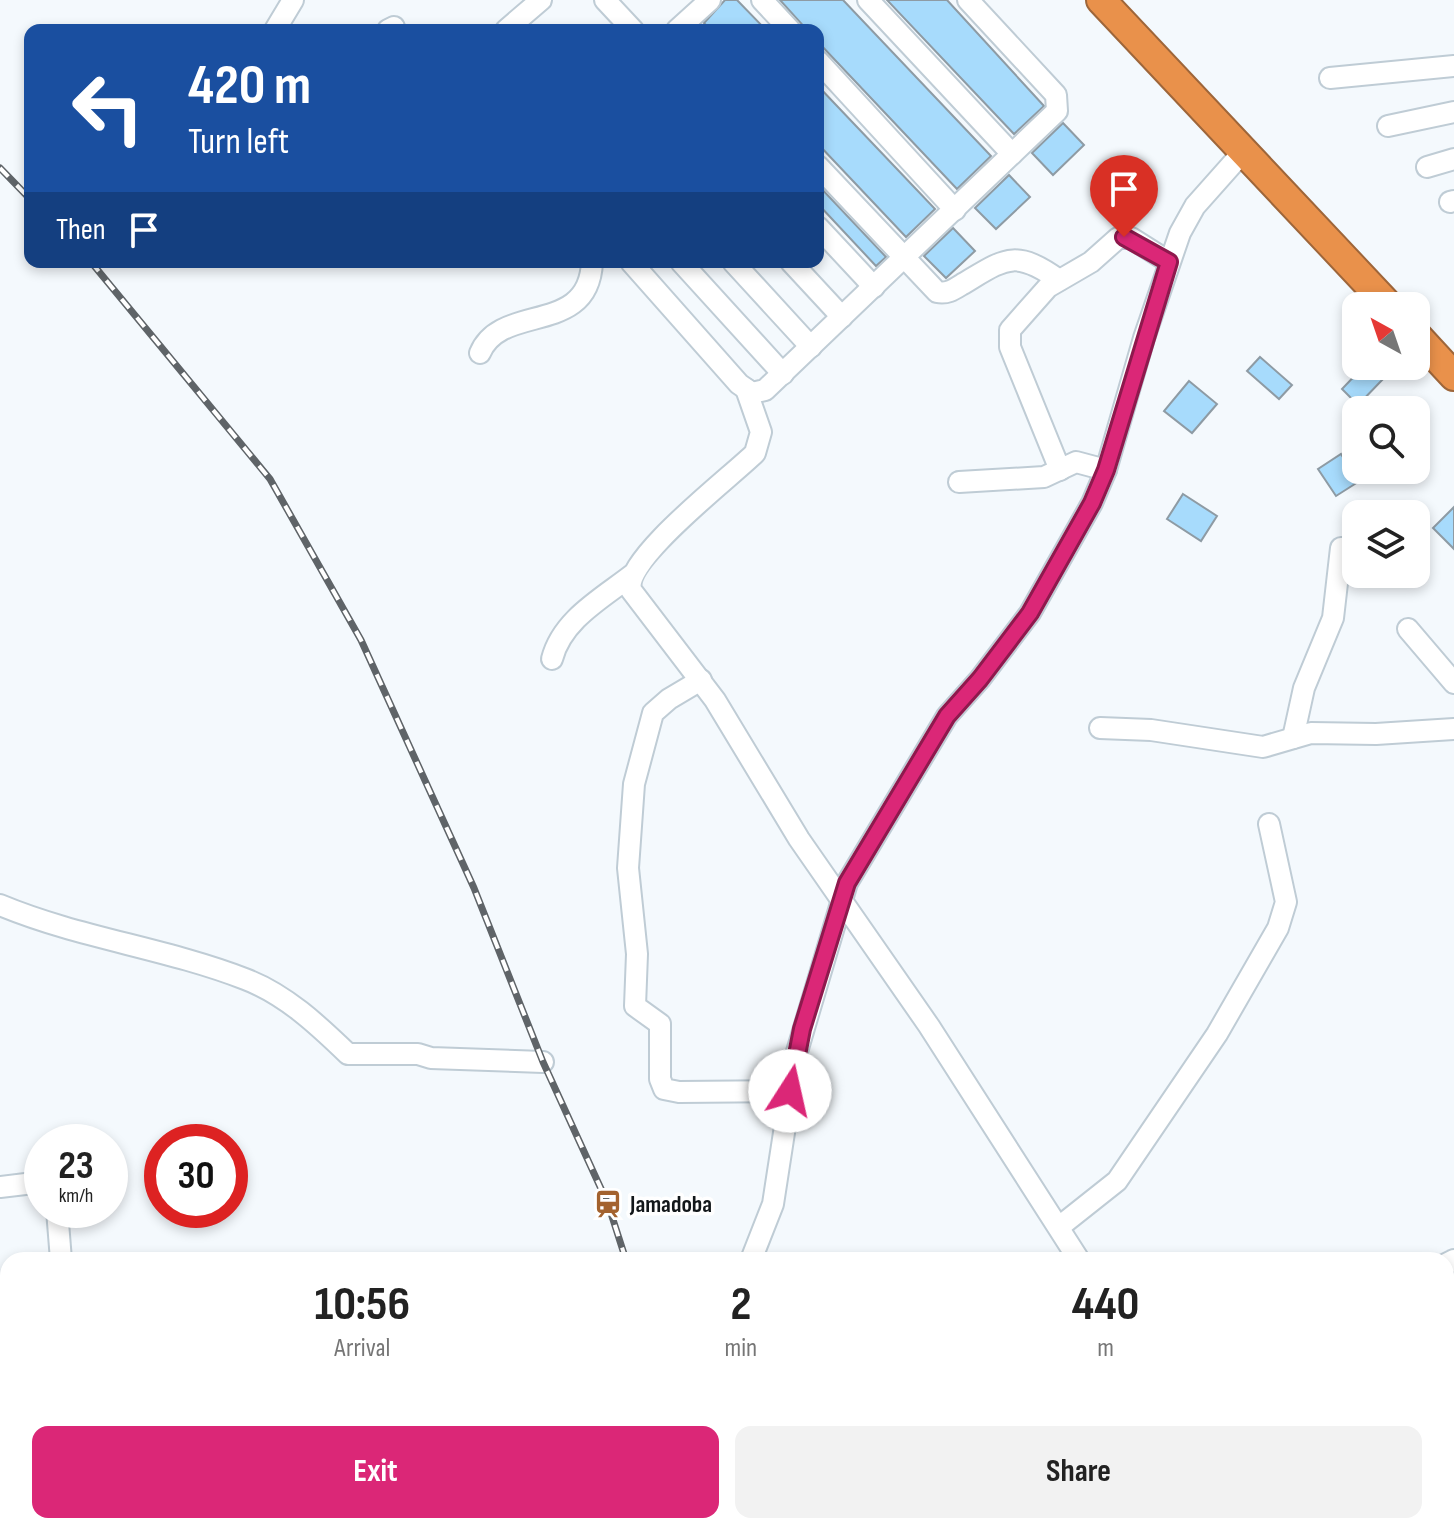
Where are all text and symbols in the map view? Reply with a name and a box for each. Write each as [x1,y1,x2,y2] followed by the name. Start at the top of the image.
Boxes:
[188,53,311,120] text: 420 m
[56,56,160,160] icon: left
[188,121,289,164] text: Turn left
[1090,155,1158,237] pin
[1102,167,1146,211] icon: arrive
[122,208,166,252] icon: arrive
[56,212,106,248] text: Then
[1342,292,1430,380] north arrow
[1342,292,1430,588] map controls
[1342,396,1430,484] button: search
[1342,500,1430,588] button: layers
[748,1049,832,1133] position arrow
[144,1124,248,1228] speed limit sign: 30
[58,1142,94,1190] text: 23
[59,1184,93,1208] text: km/h
[593,1189,623,1219] station icon: Jamadoba
[629,1190,712,1219] place label: Jamadoba
[315,1276,410,1333] text: 10:56
[730,1276,751,1333] text: 2
[1072,1276,1139,1333] text: 440
[334,1333,390,1364] text: Arrival
[725,1333,757,1364] text: min
[1097,1333,1114,1364] text: m
[32,1426,719,1518] button: Exit
[735,1426,1422,1518] button: Share

